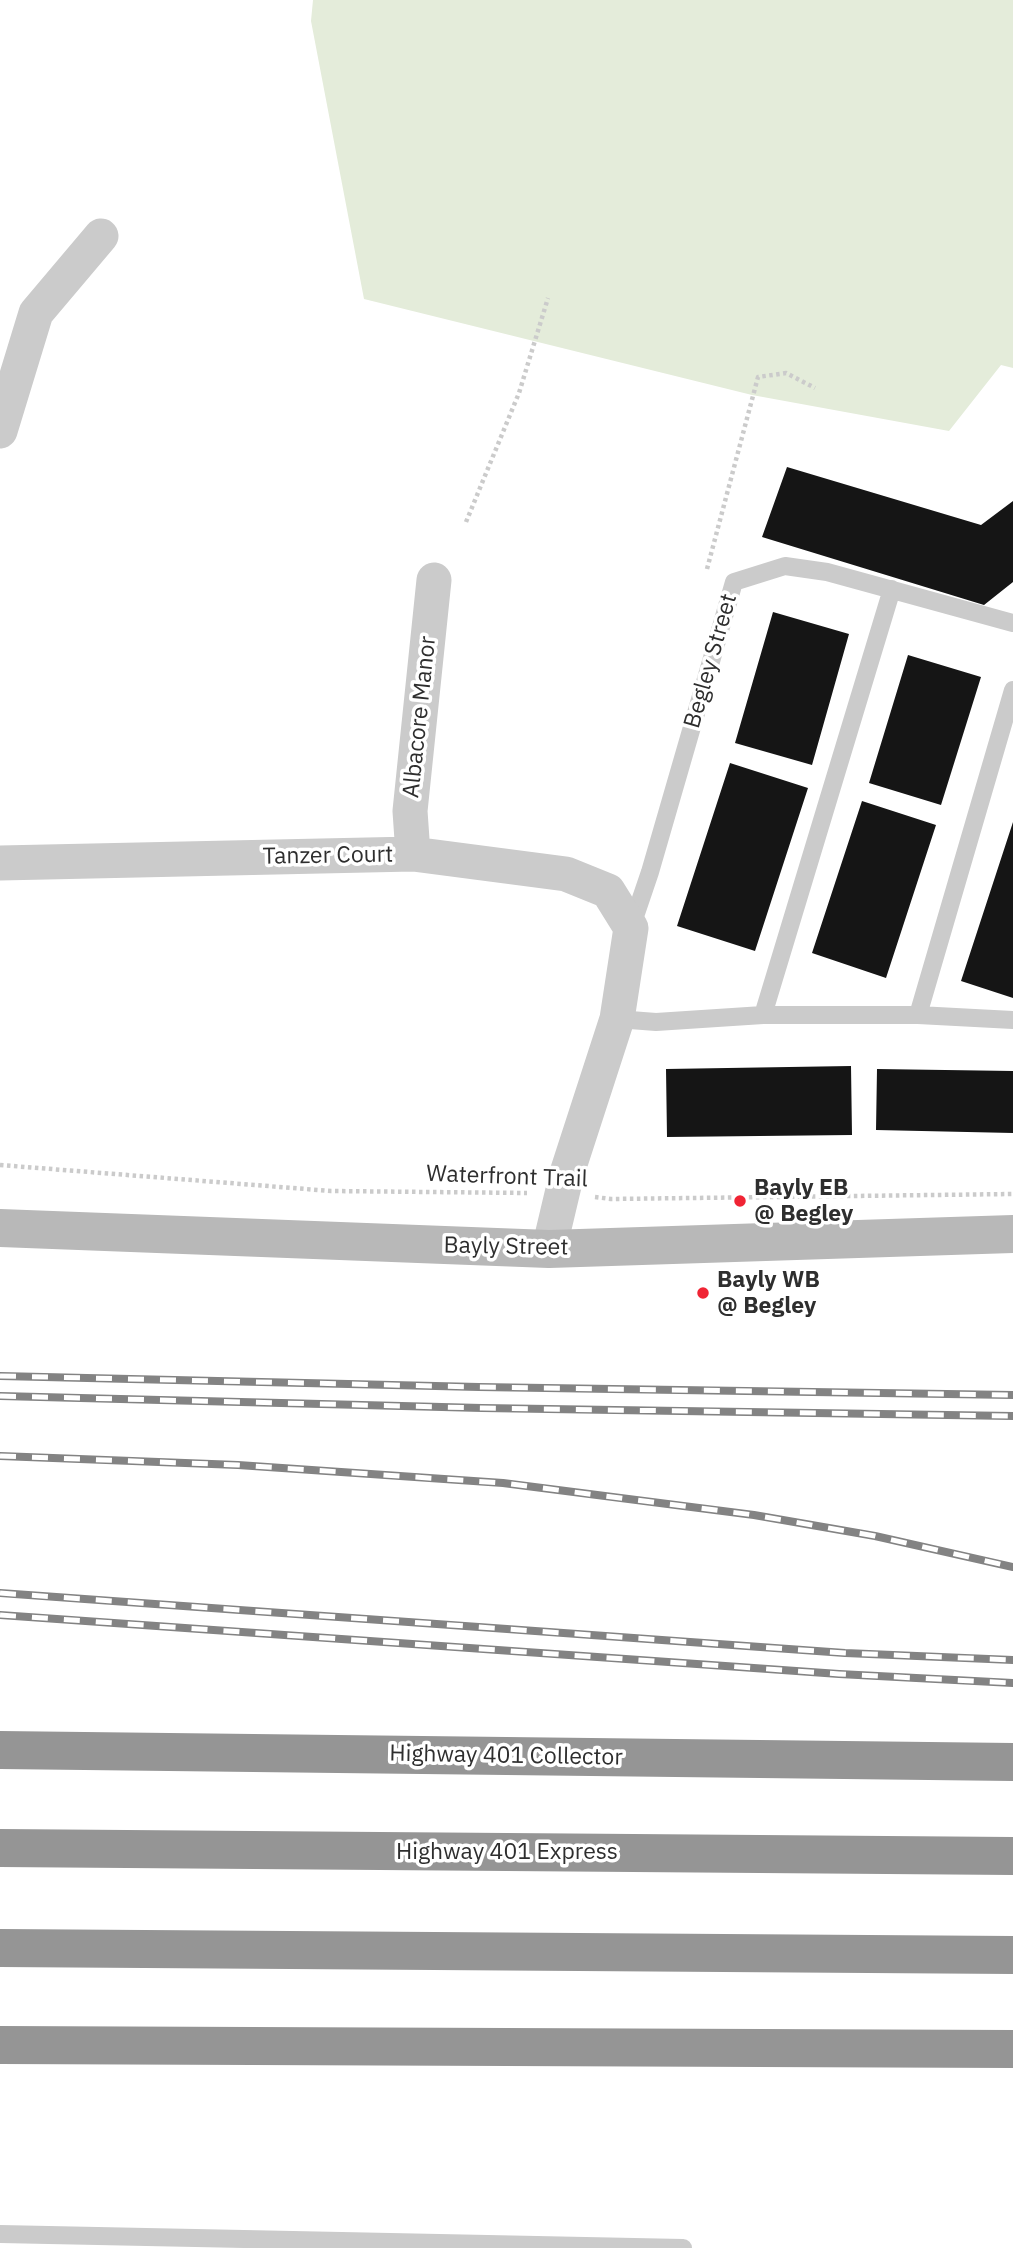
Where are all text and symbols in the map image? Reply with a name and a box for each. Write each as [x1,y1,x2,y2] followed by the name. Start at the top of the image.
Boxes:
[679,591,743,731] street label: Begley Street
[398,635,442,799] street label: Albacore Manor
[262,841,394,871] street label: Tanzer Court
[426,1160,588,1194] street label: Waterfront Trail
[754,1174,853,1228] place label: Bayly EB @ Begley
[732,1193,748,1209] marker: Bayly EB @ Begley
[443,1232,569,1262] street label: Bayly Street
[717,1266,820,1320] place label: Bayly WB @ Begley
[695,1285,711,1301] marker: Bayly WB @ Begley
[389,1740,623,1772] street label: Highway 401 Collector
[396,1838,618,1866] street label: Highway 401 Express

